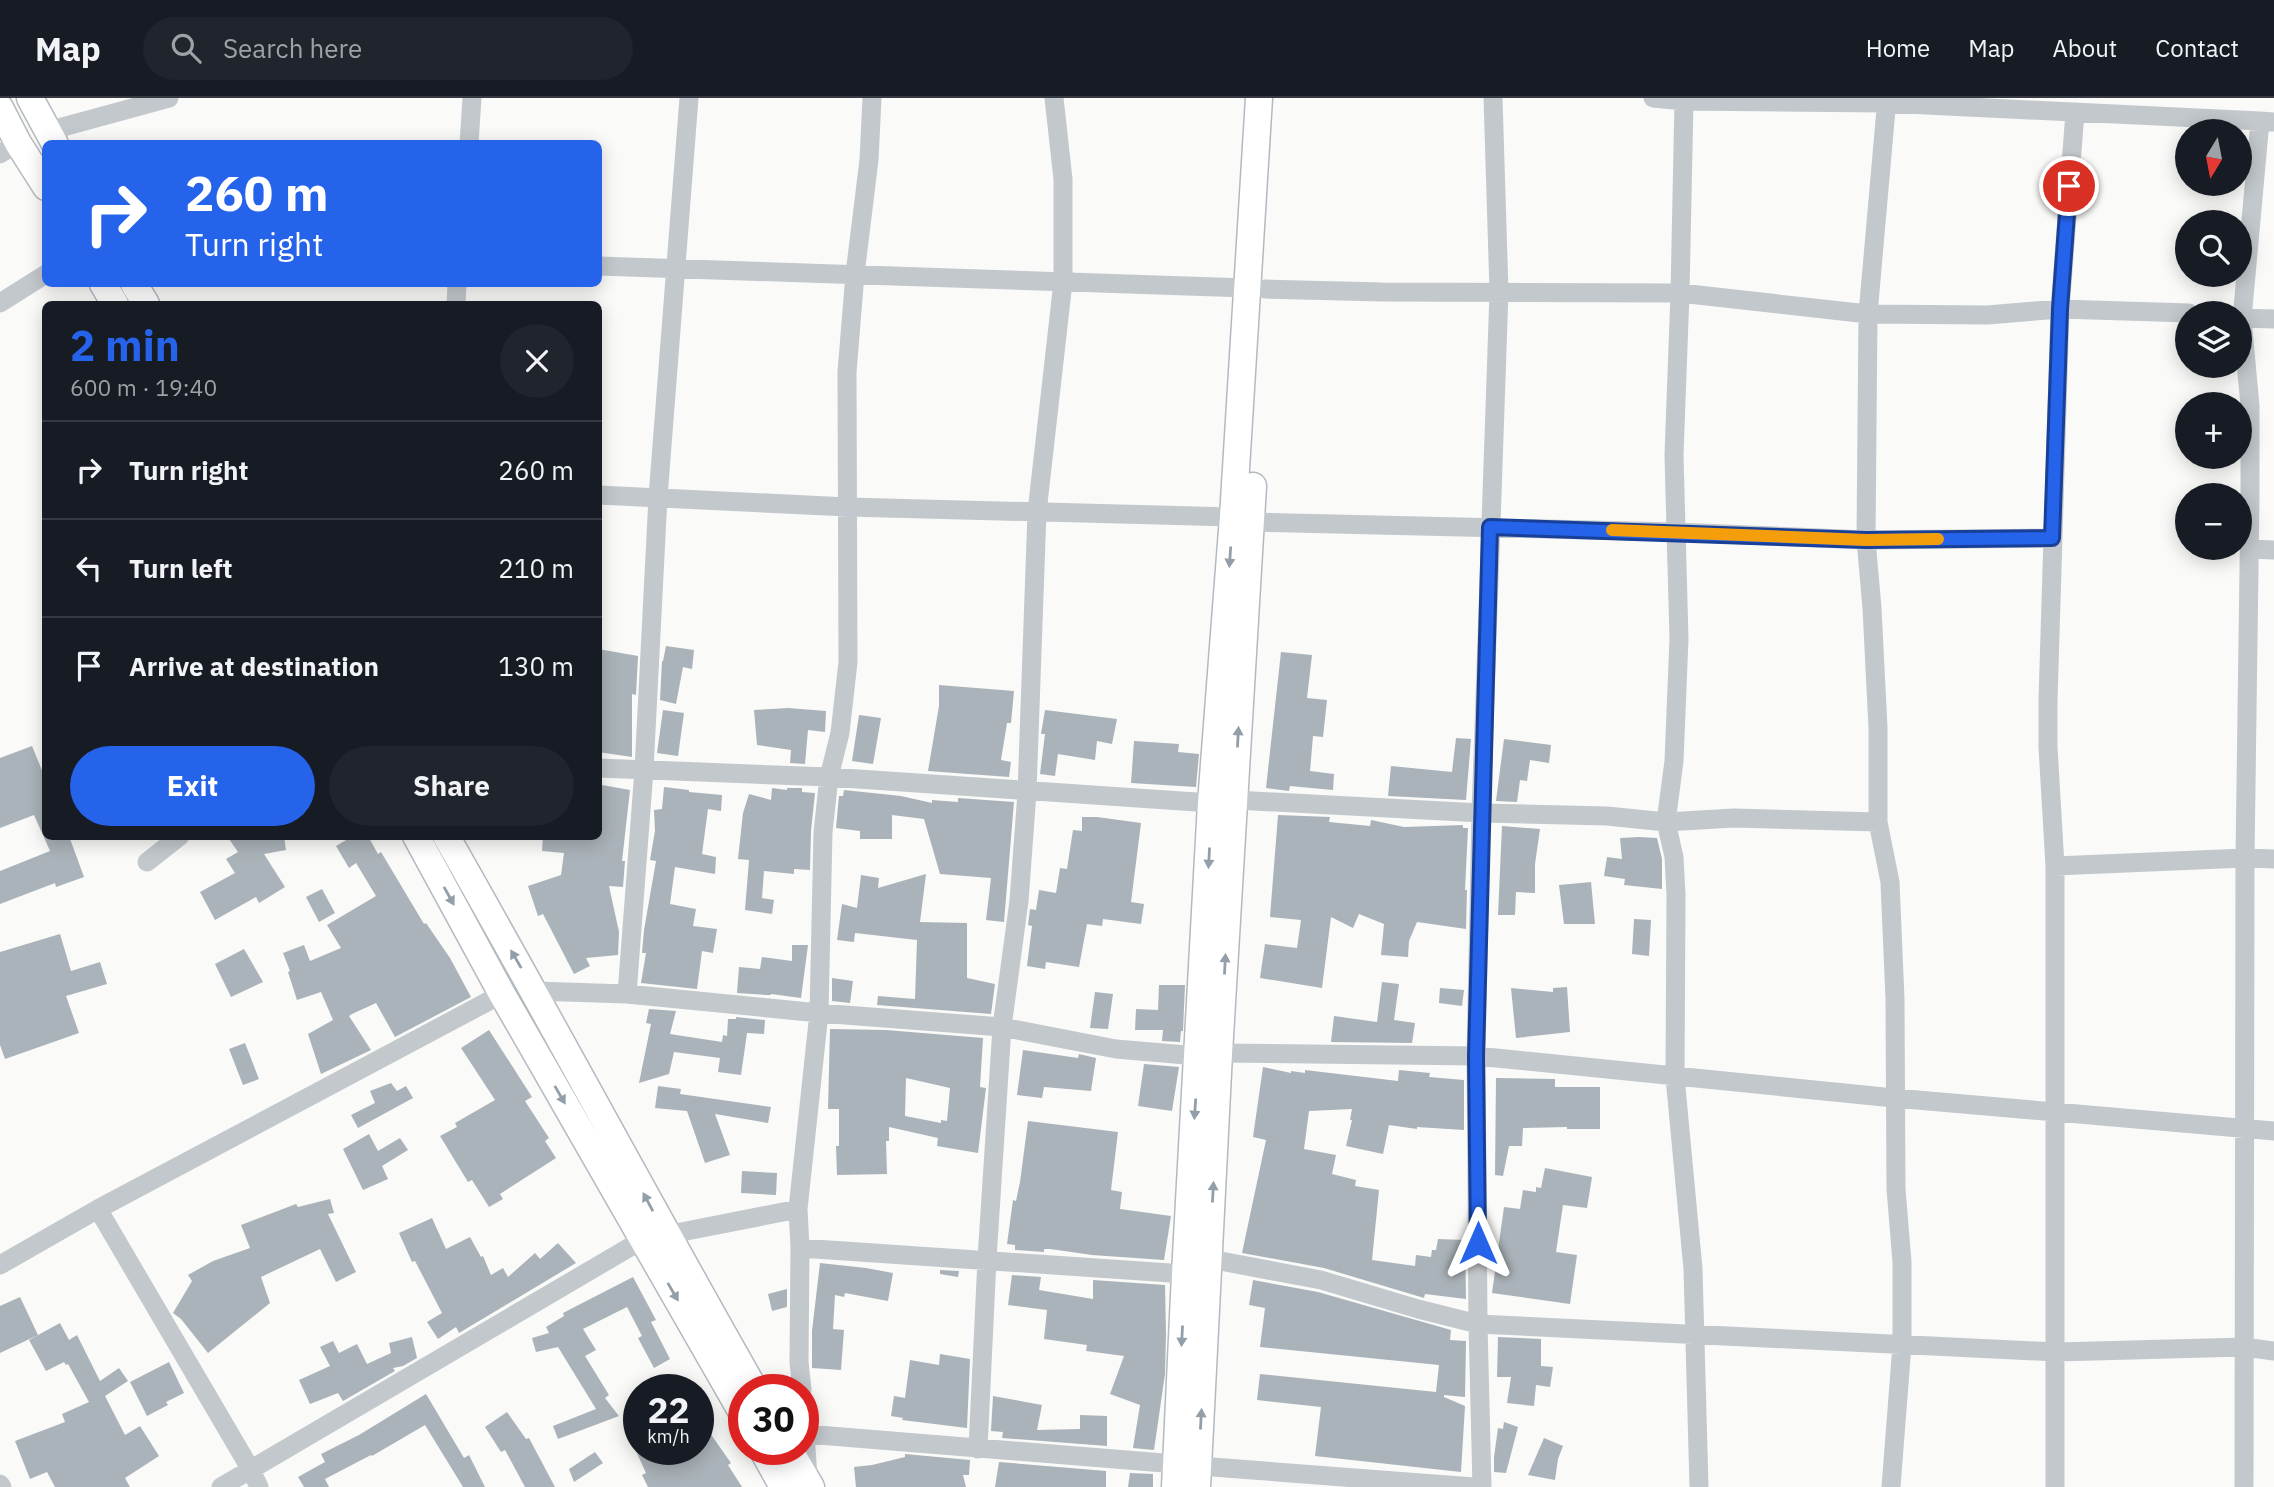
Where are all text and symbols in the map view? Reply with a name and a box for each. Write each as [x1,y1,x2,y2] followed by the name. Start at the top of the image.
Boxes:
[143,17,633,80] search box
[35,27,101,70] text: Map
[167,29,205,67] icon: search
[223,31,362,65] text: Search here
[1866,32,1930,64] text: Home
[1968,32,2014,64] text: Map
[2052,32,2117,64] text: About
[2155,32,2239,64] text: Contact
[2175,119,2252,196] north arrow
[2175,119,2252,560] map controls
[2039,156,2099,216] pin
[185,161,329,224] text: 260 m
[2050,167,2088,205] icon: arrive
[70,168,161,259] icon: right
[2175,210,2252,287] button: search
[185,223,323,265] text: Turn right
[2175,301,2252,378] button: layers
[70,318,180,373] text: 2 min
[500,324,574,398] button: close
[70,372,217,402] text: 600 m · 19:40
[2175,392,2252,469] button: +
[70,451,108,489] icon: right
[129,453,248,487] text: Turn right
[498,453,574,487] text: 260 m
[2175,483,2252,560] button: −
[1224,547,1235,569] one-way arrow
[70,549,108,587] icon: left
[129,551,232,585] text: Turn left
[498,551,574,585] text: 210 m
[70,647,108,685] icon: arrive
[129,649,379,683] text: Arrive at destination
[498,649,574,683] text: 130 m
[1233,726,1244,748] one-way arrow
[70,746,315,826] button: Exit
[329,746,574,826] button: Share
[1203,847,1214,869] one-way arrow
[443,887,455,906] one-way arrow
[510,950,522,969] one-way arrow
[1220,953,1231,975] one-way arrow
[553,1086,566,1105] one-way arrow
[1189,1098,1200,1120] one-way arrow
[1208,1180,1219,1202] one-way arrow
[643,1192,655,1212] one-way arrow
[1441,1206,1515,1280] position arrow
[667,1283,679,1302] one-way arrow
[1176,1326,1187,1348] one-way arrow
[728,1374,819,1465] speed limit sign: 30
[647,1387,690,1433] text: 22
[1196,1408,1207,1430] one-way arrow
[647,1425,690,1448] text: km/h

